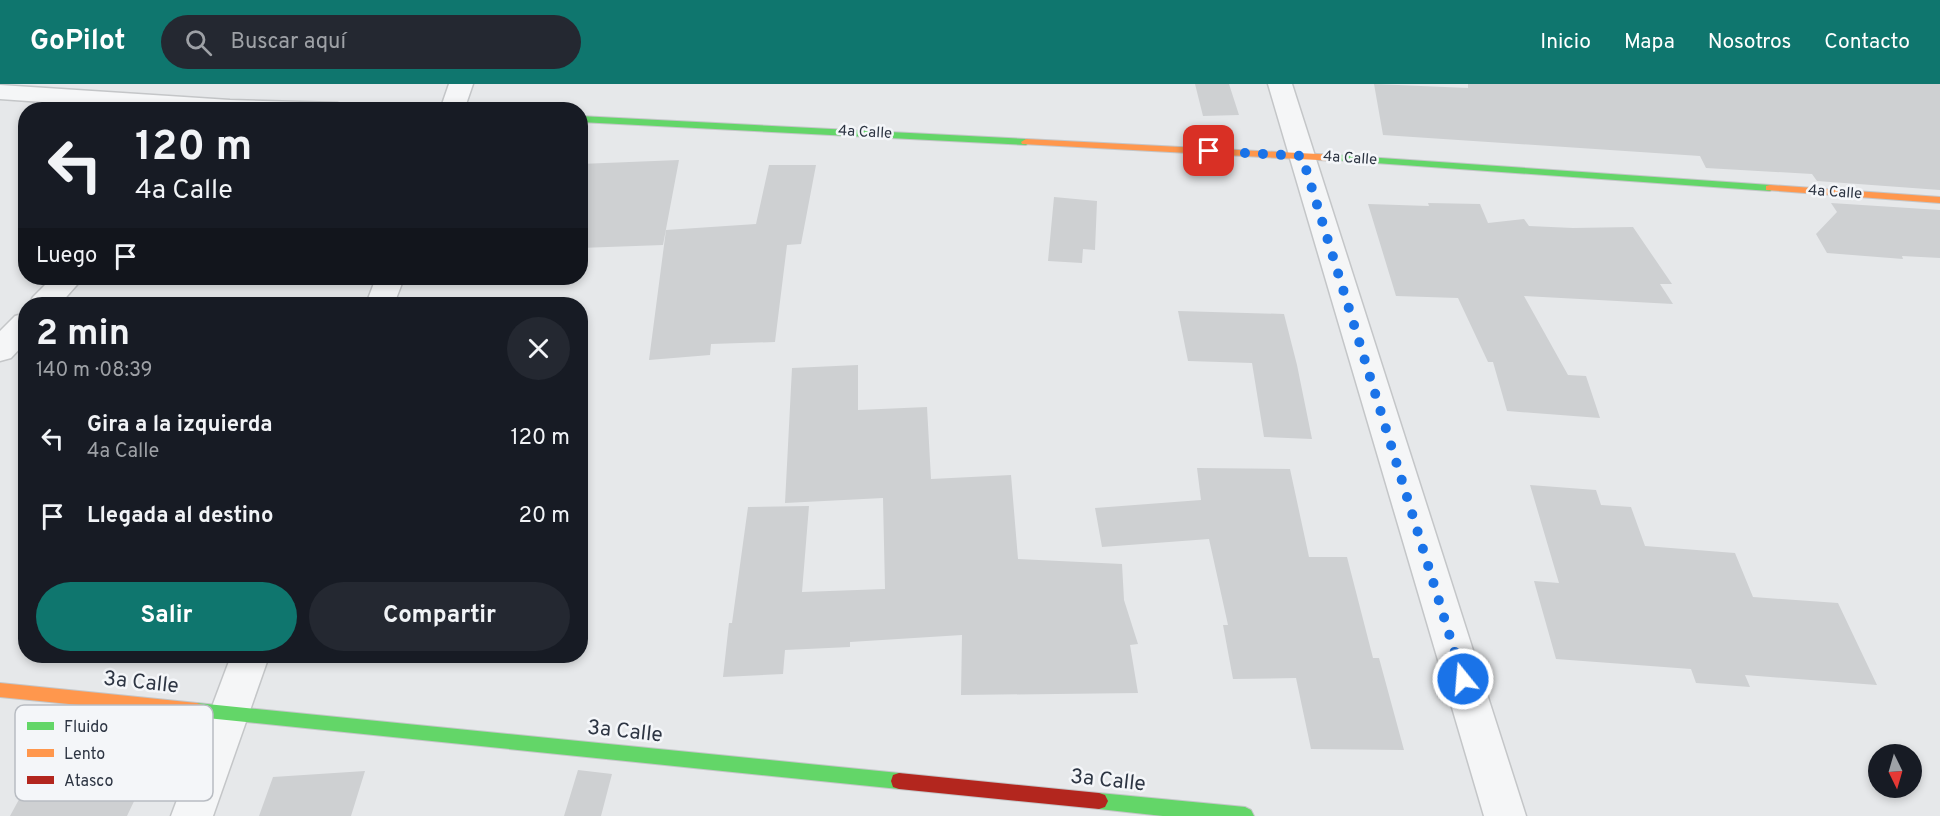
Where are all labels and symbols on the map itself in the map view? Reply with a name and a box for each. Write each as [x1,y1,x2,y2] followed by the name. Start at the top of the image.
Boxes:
[837,122,893,144] street label: 4a Calle
[1183,125,1234,176] pin
[1322,148,1378,170] street label: 4a Calle
[1807,182,1863,204] street label: 4a Calle
[1431,647,1495,711] position arrow
[102,666,180,700] street label: 3a Calle
[15,705,213,801] legend
[586,715,664,749] street label: 3a Calle
[64,718,108,738] text: Fluido
[1868,744,1922,798] north arrow
[64,745,105,765] text: Lento
[1069,764,1147,798] street label: 3a Calle
[64,772,113,792] text: Atasco

